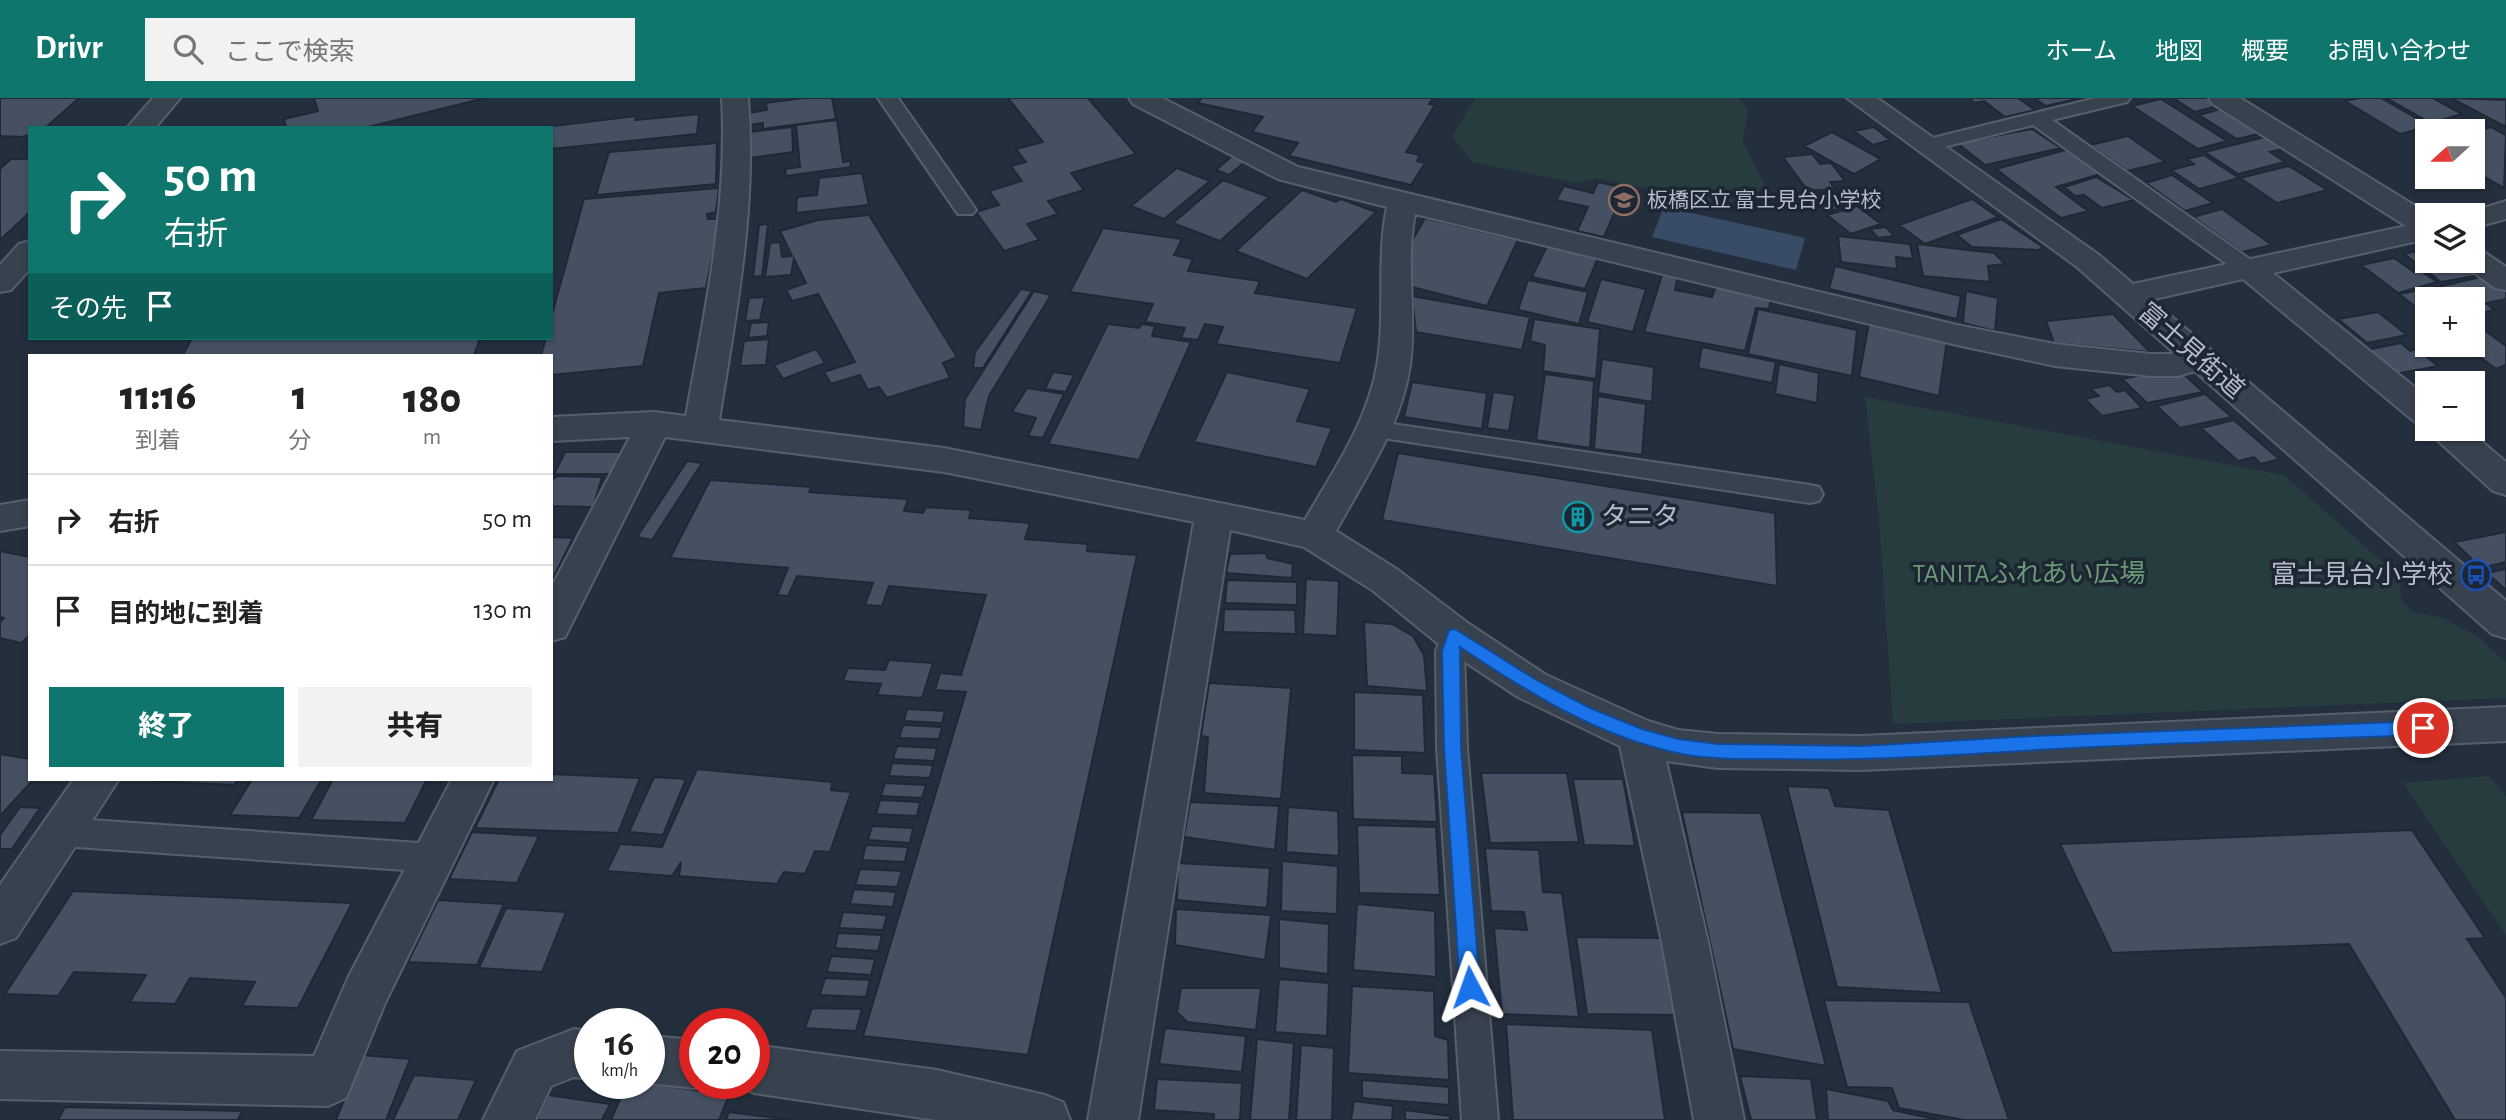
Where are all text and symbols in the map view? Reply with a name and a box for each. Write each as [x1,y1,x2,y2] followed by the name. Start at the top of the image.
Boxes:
[145,18,635,81] search box
[169,30,207,68] icon: search
[35,32,103,65] text: Drivr
[225,39,355,65] text: ここで検索
[2046,40,2117,64] text: ホーム
[2155,40,2203,64] text: 地図
[2241,40,2289,64] text: 概要
[2327,40,2471,64] text: お問い合わせ
[2415,119,2485,189] north arrow
[2415,119,2485,441] map controls
[164,152,258,201] text: 50 m
[49,154,140,245] icon: right
[1607,183,1641,217] school or university icon: 板橋区立 富士見台小学校
[1647,189,1881,211] place label: 板橋区立 富士見台小学校
[2415,203,2485,273] button: layers
[164,218,228,250] text: 右折
[141,287,179,325] icon: arrive
[2415,287,2485,357] button: +
[49,296,127,322] text: その先
[2133,298,2249,403] street label: 富士見街道
[2415,371,2485,441] button: −
[120,375,196,417] text: 11:16
[292,375,307,417] text: 1
[403,378,461,420] text: 180
[423,426,441,449] text: m
[135,430,181,453] text: 到着
[288,430,311,453] text: 分
[1561,500,1595,534] building icon: タニタ
[49,501,87,539] icon: right
[1601,503,1679,530] place label: タニタ
[482,506,532,532] text: 50 m
[108,510,160,536] text: 右折
[2459,558,2493,592] bus stop icon: 富士見台小学校
[1912,560,2146,587] park label: TANITAふれあい広場
[2271,560,2453,588] place label: 富士見台小学校
[49,592,87,630] icon: arrive
[474,597,532,623] text: 130 m
[108,601,264,627] text: 目的地に到着
[49,687,284,767] button: 終了
[298,687,532,767] button: 共有
[2393,698,2453,758] pin
[2404,709,2442,747] icon: arrive
[1433,950,1507,1024] position arrow
[679,1008,770,1099] speed limit sign: 20
[605,1027,634,1062] text: 16
[601,1062,638,1080] text: km/h

